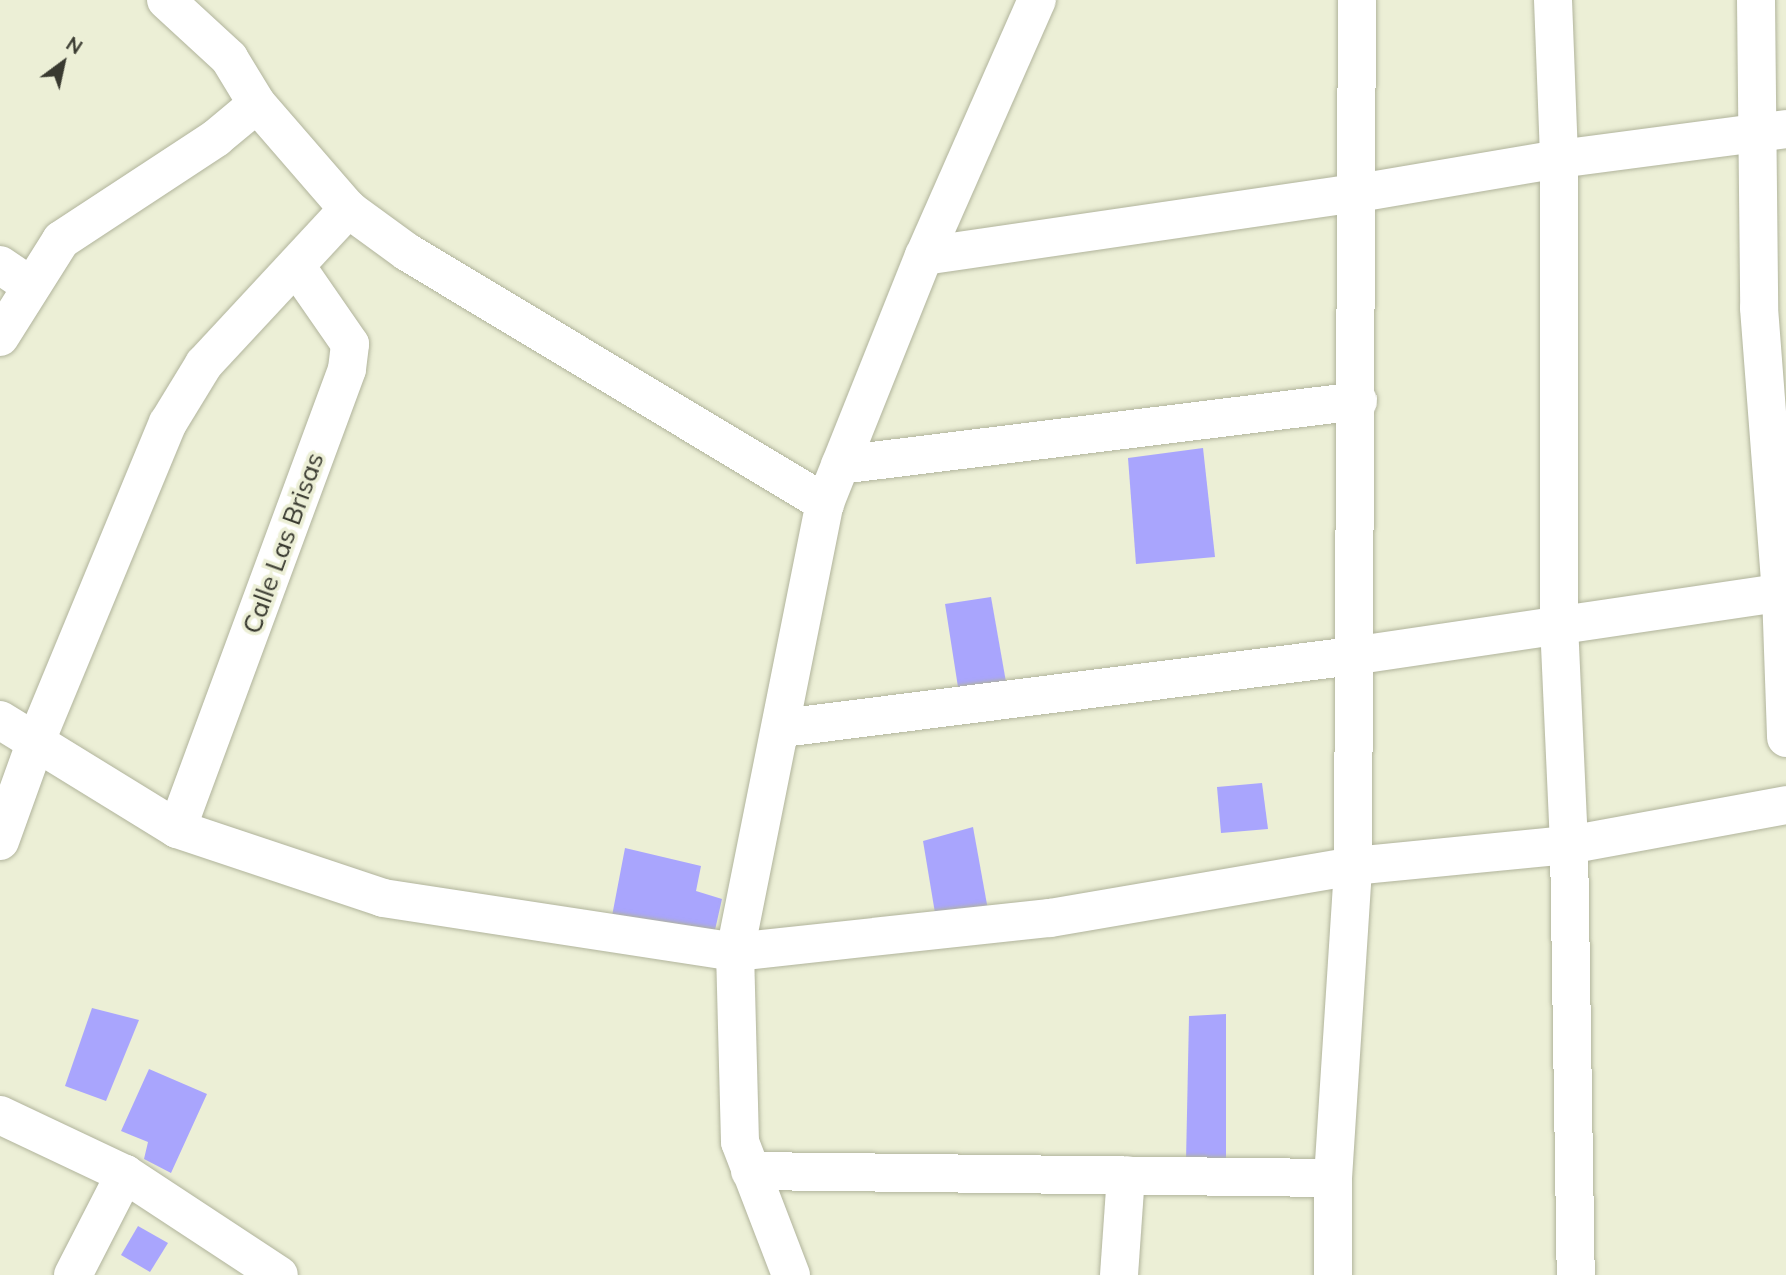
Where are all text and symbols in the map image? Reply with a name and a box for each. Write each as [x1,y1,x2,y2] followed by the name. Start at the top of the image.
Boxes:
[28,28,98,98] north arrow
[62,31,87,59] text: N
[236,448,330,638] street label: Calle Las Brisas

